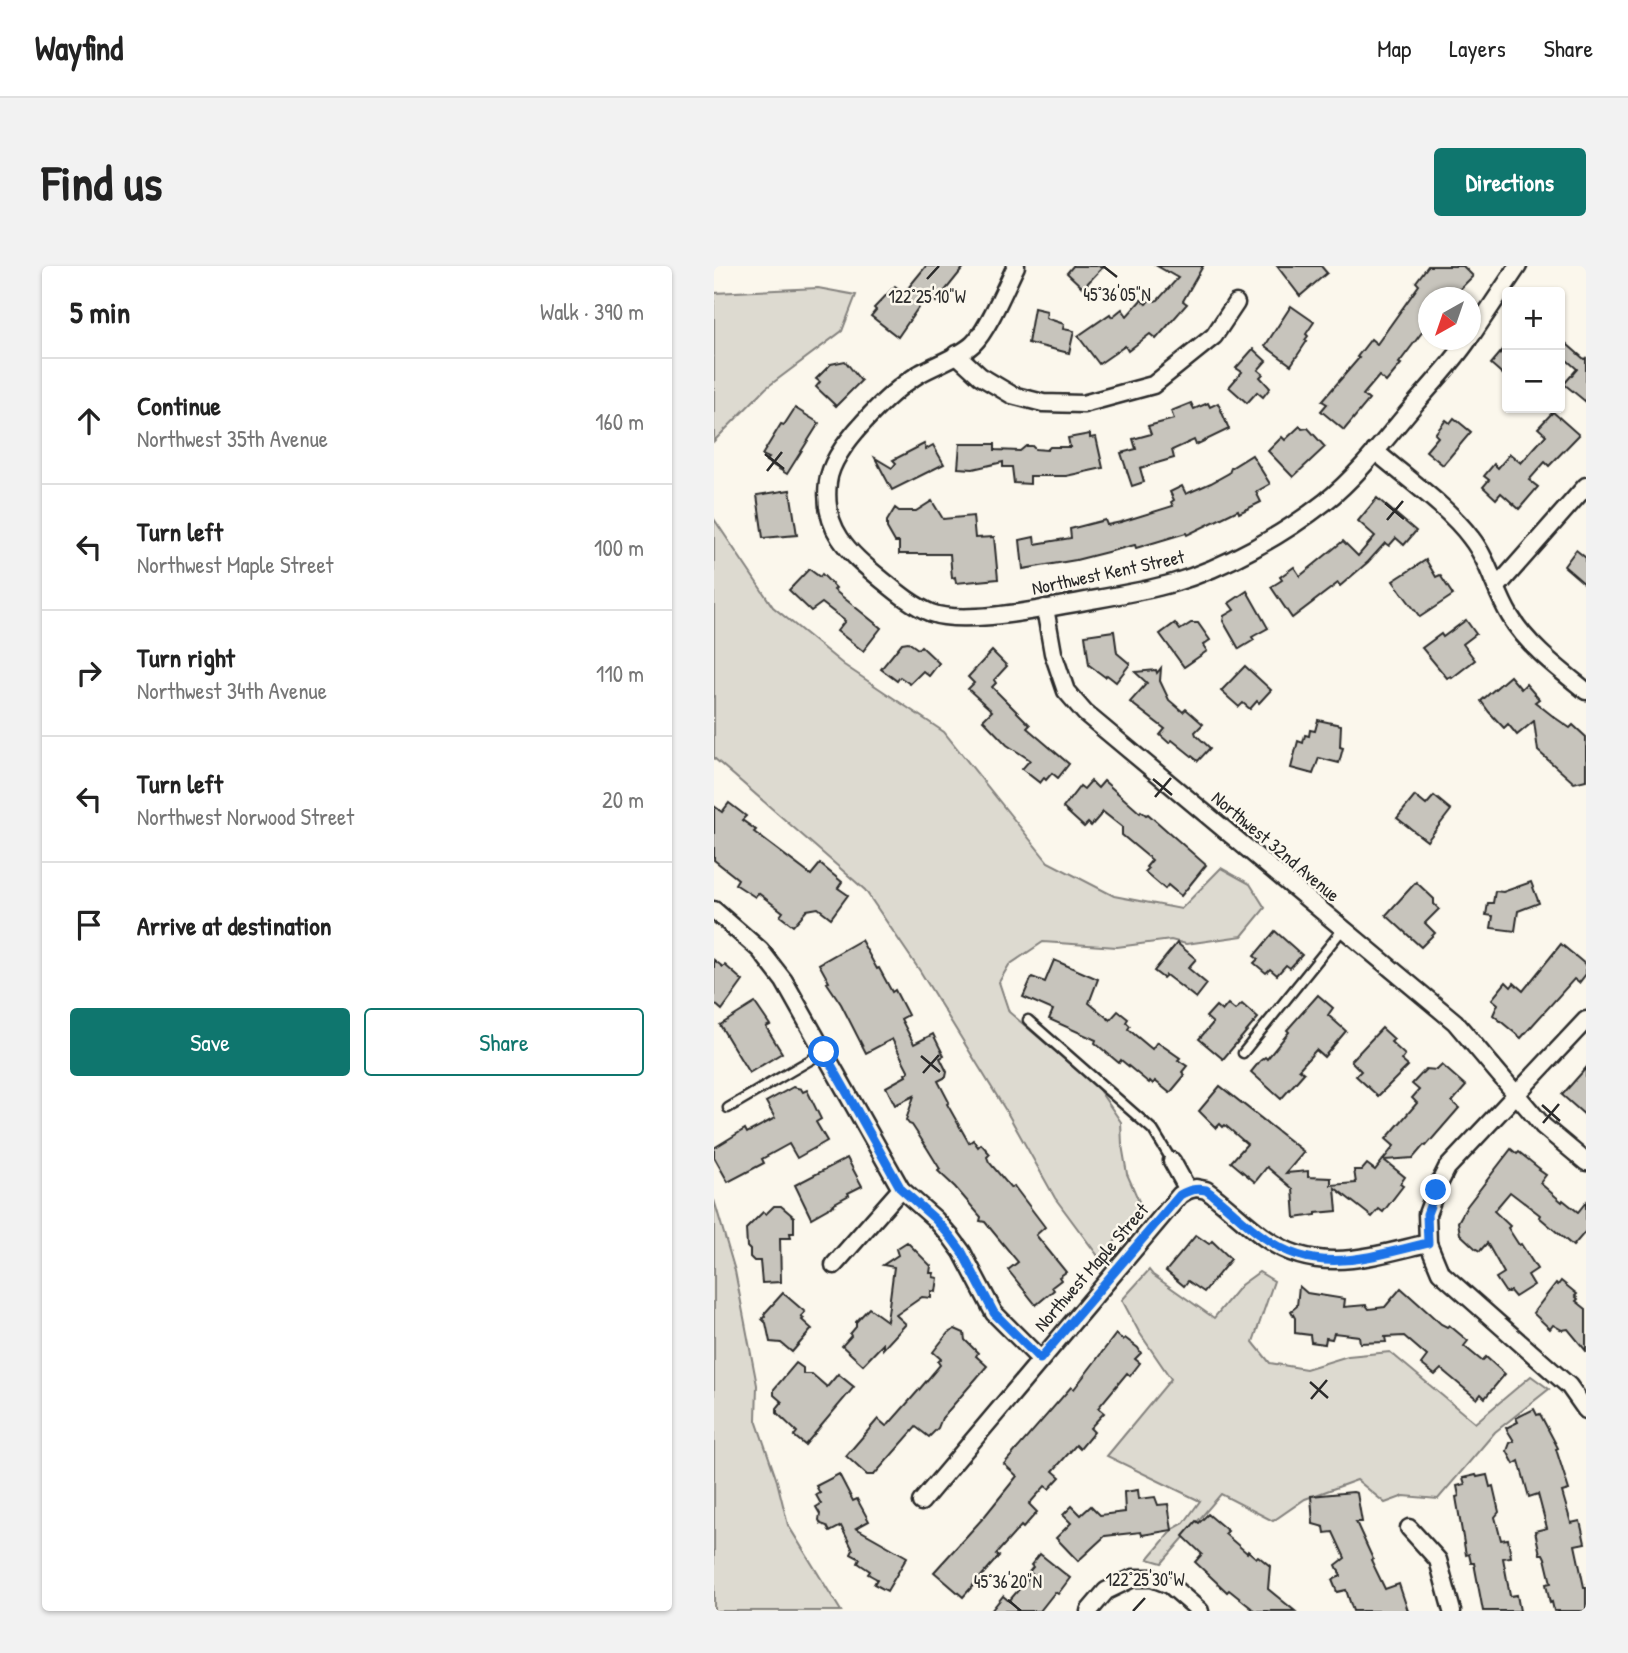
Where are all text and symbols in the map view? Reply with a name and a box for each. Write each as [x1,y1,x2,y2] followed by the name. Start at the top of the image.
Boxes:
[35,26,123,70] text: Wayfind
[1377,32,1411,64] text: Map
[1449,32,1506,64] text: Layers
[1544,32,1593,64] text: Share
[1434,148,1586,216] button: Directions
[42,149,162,215] text: Find us
[1083,282,1151,307] text: 45°36'05"N
[888,284,966,309] text: 122°25'10"W
[1418,287,1481,350] north arrow
[1502,287,1565,413] map controls
[1502,287,1565,350] button: +
[70,292,130,332] text: 5 min
[540,296,644,327] text: Walk · 390 m
[1502,350,1565,413] button: −
[137,388,221,423] text: Continue
[70,402,108,440] icon: ahead
[595,406,644,437] text: 160 m
[137,423,328,454] text: Northwest 35th Avenue
[137,514,223,549] text: Turn left
[70,528,108,566] icon: left
[594,532,644,563] text: 100 m
[1029,543,1187,601] street label: Northwest Kent Street
[137,549,333,580] text: Northwest Maple Street
[137,640,235,675] text: Turn right
[70,654,108,692] icon: right
[596,658,644,689] text: 110 m
[137,675,327,706] text: Northwest 34th Avenue
[137,766,223,801] text: Turn left
[70,780,108,818] icon: left
[602,784,644,815] text: 20 m
[1206,785,1346,908] street label: Northwest 32nd Avenue
[137,801,354,832] text: Northwest Norwood Street
[70,906,108,944] icon: arrive
[137,908,332,943] text: Arrive at destination
[70,1008,350,1076] button: Save
[364,1008,644,1076] button: Share
[808,1036,839,1067] route start
[1420,1174,1451,1205] route end
[1028,1197,1154,1337] street label: Northwest Maple Street
[1105,1567,1185,1592] text: 122°25'30"W
[974,1569,1042,1594] text: 45°36'20"N

